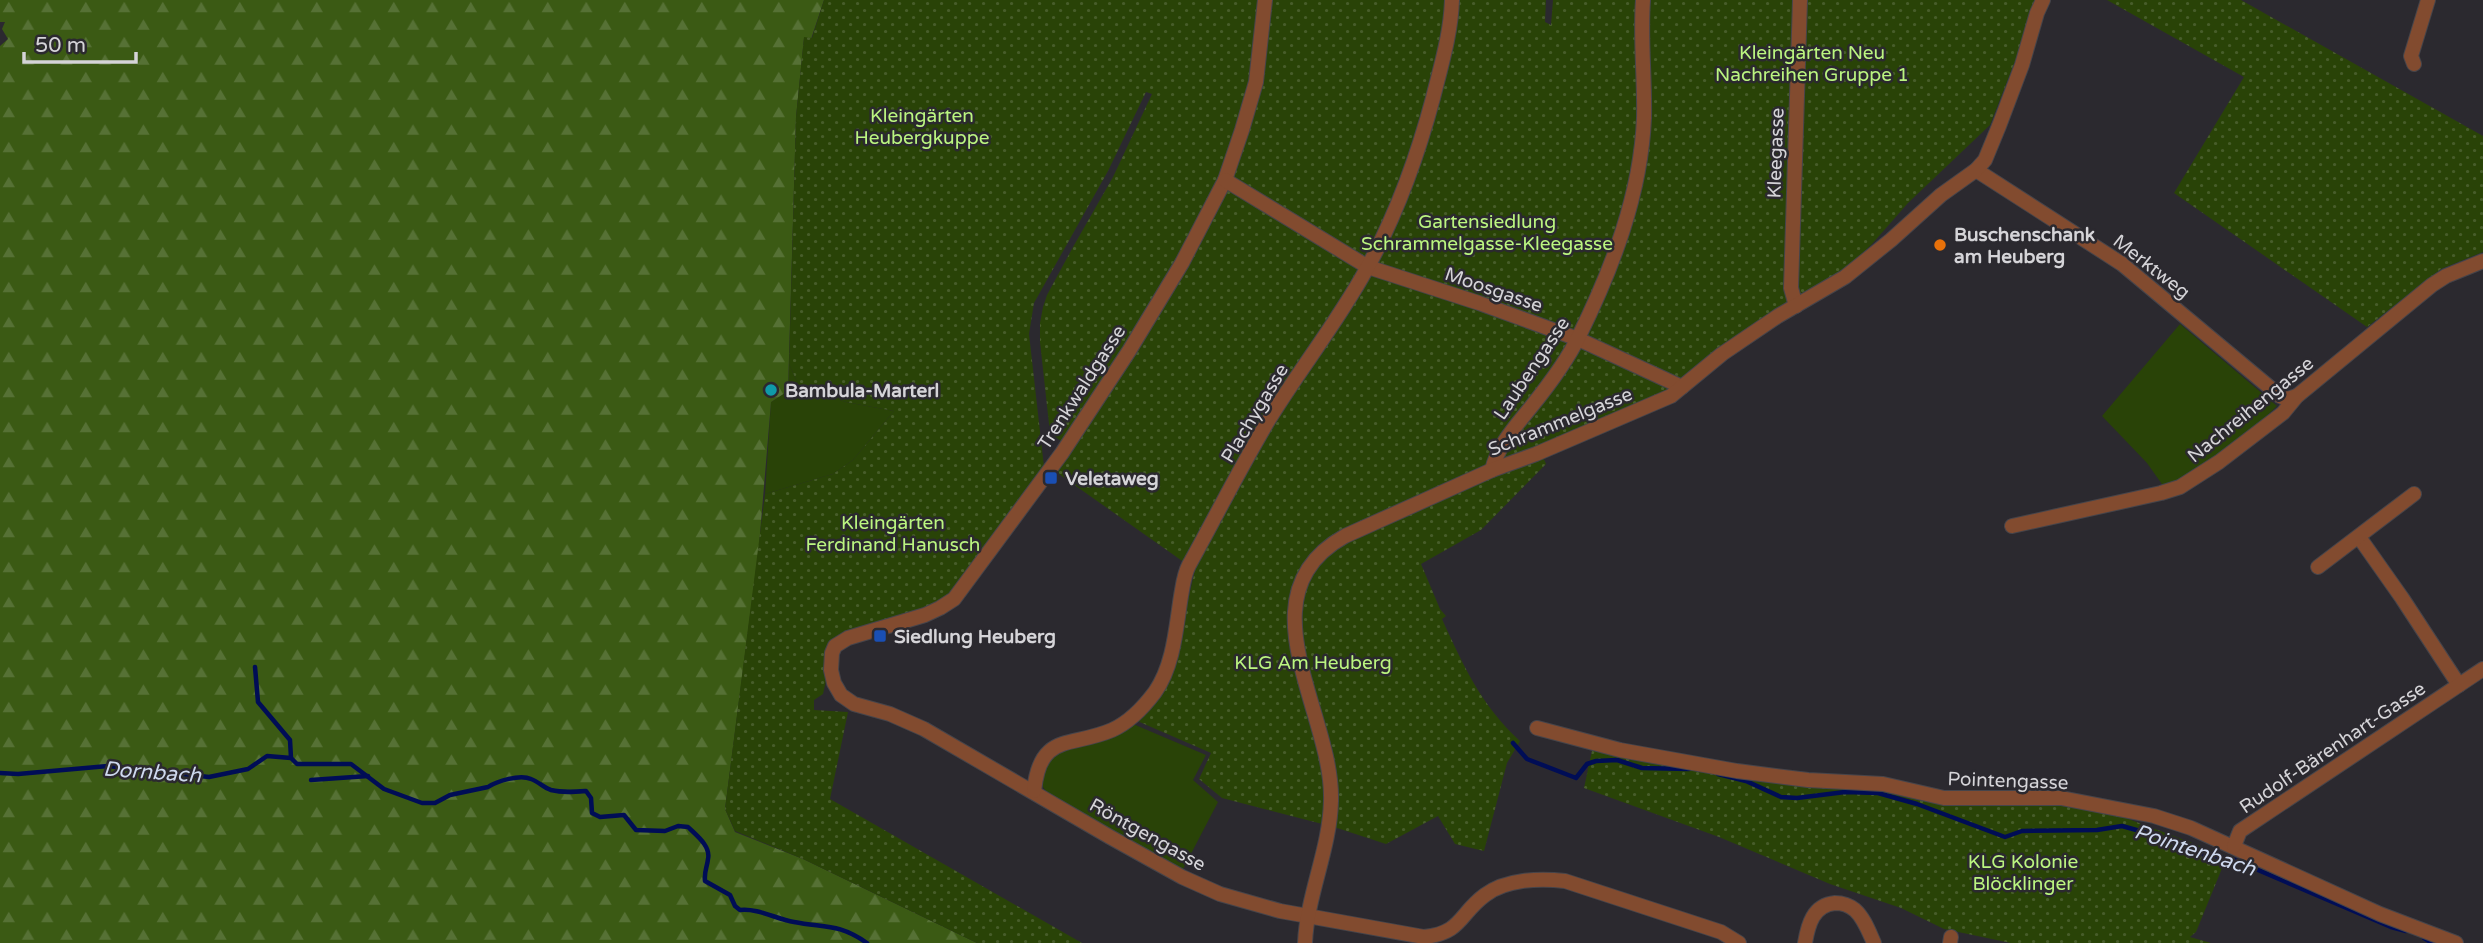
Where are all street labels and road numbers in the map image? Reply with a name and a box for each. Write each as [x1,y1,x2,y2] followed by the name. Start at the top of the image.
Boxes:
[1763,107,1789,199] street label: Kleegasse
[2109,230,2194,304] street label: Merktweg
[1442,263,1545,317] street label: Moosgasse
[1489,313,1574,424] street label: Laubengasse
[1033,321,1130,454] street label: Trenkwaldgasse
[2183,352,2318,467] street label: Nachreihengasse
[1217,360,1293,467] street label: Plachygasse
[1485,383,1636,461] street label: Schrammelgasse
[2235,677,2430,818] street label: Rudolf-Bärenhart-Gasse
[1947,768,2069,794] street label: Pointengasse
[1086,794,1209,876] street label: Röntgengasse

